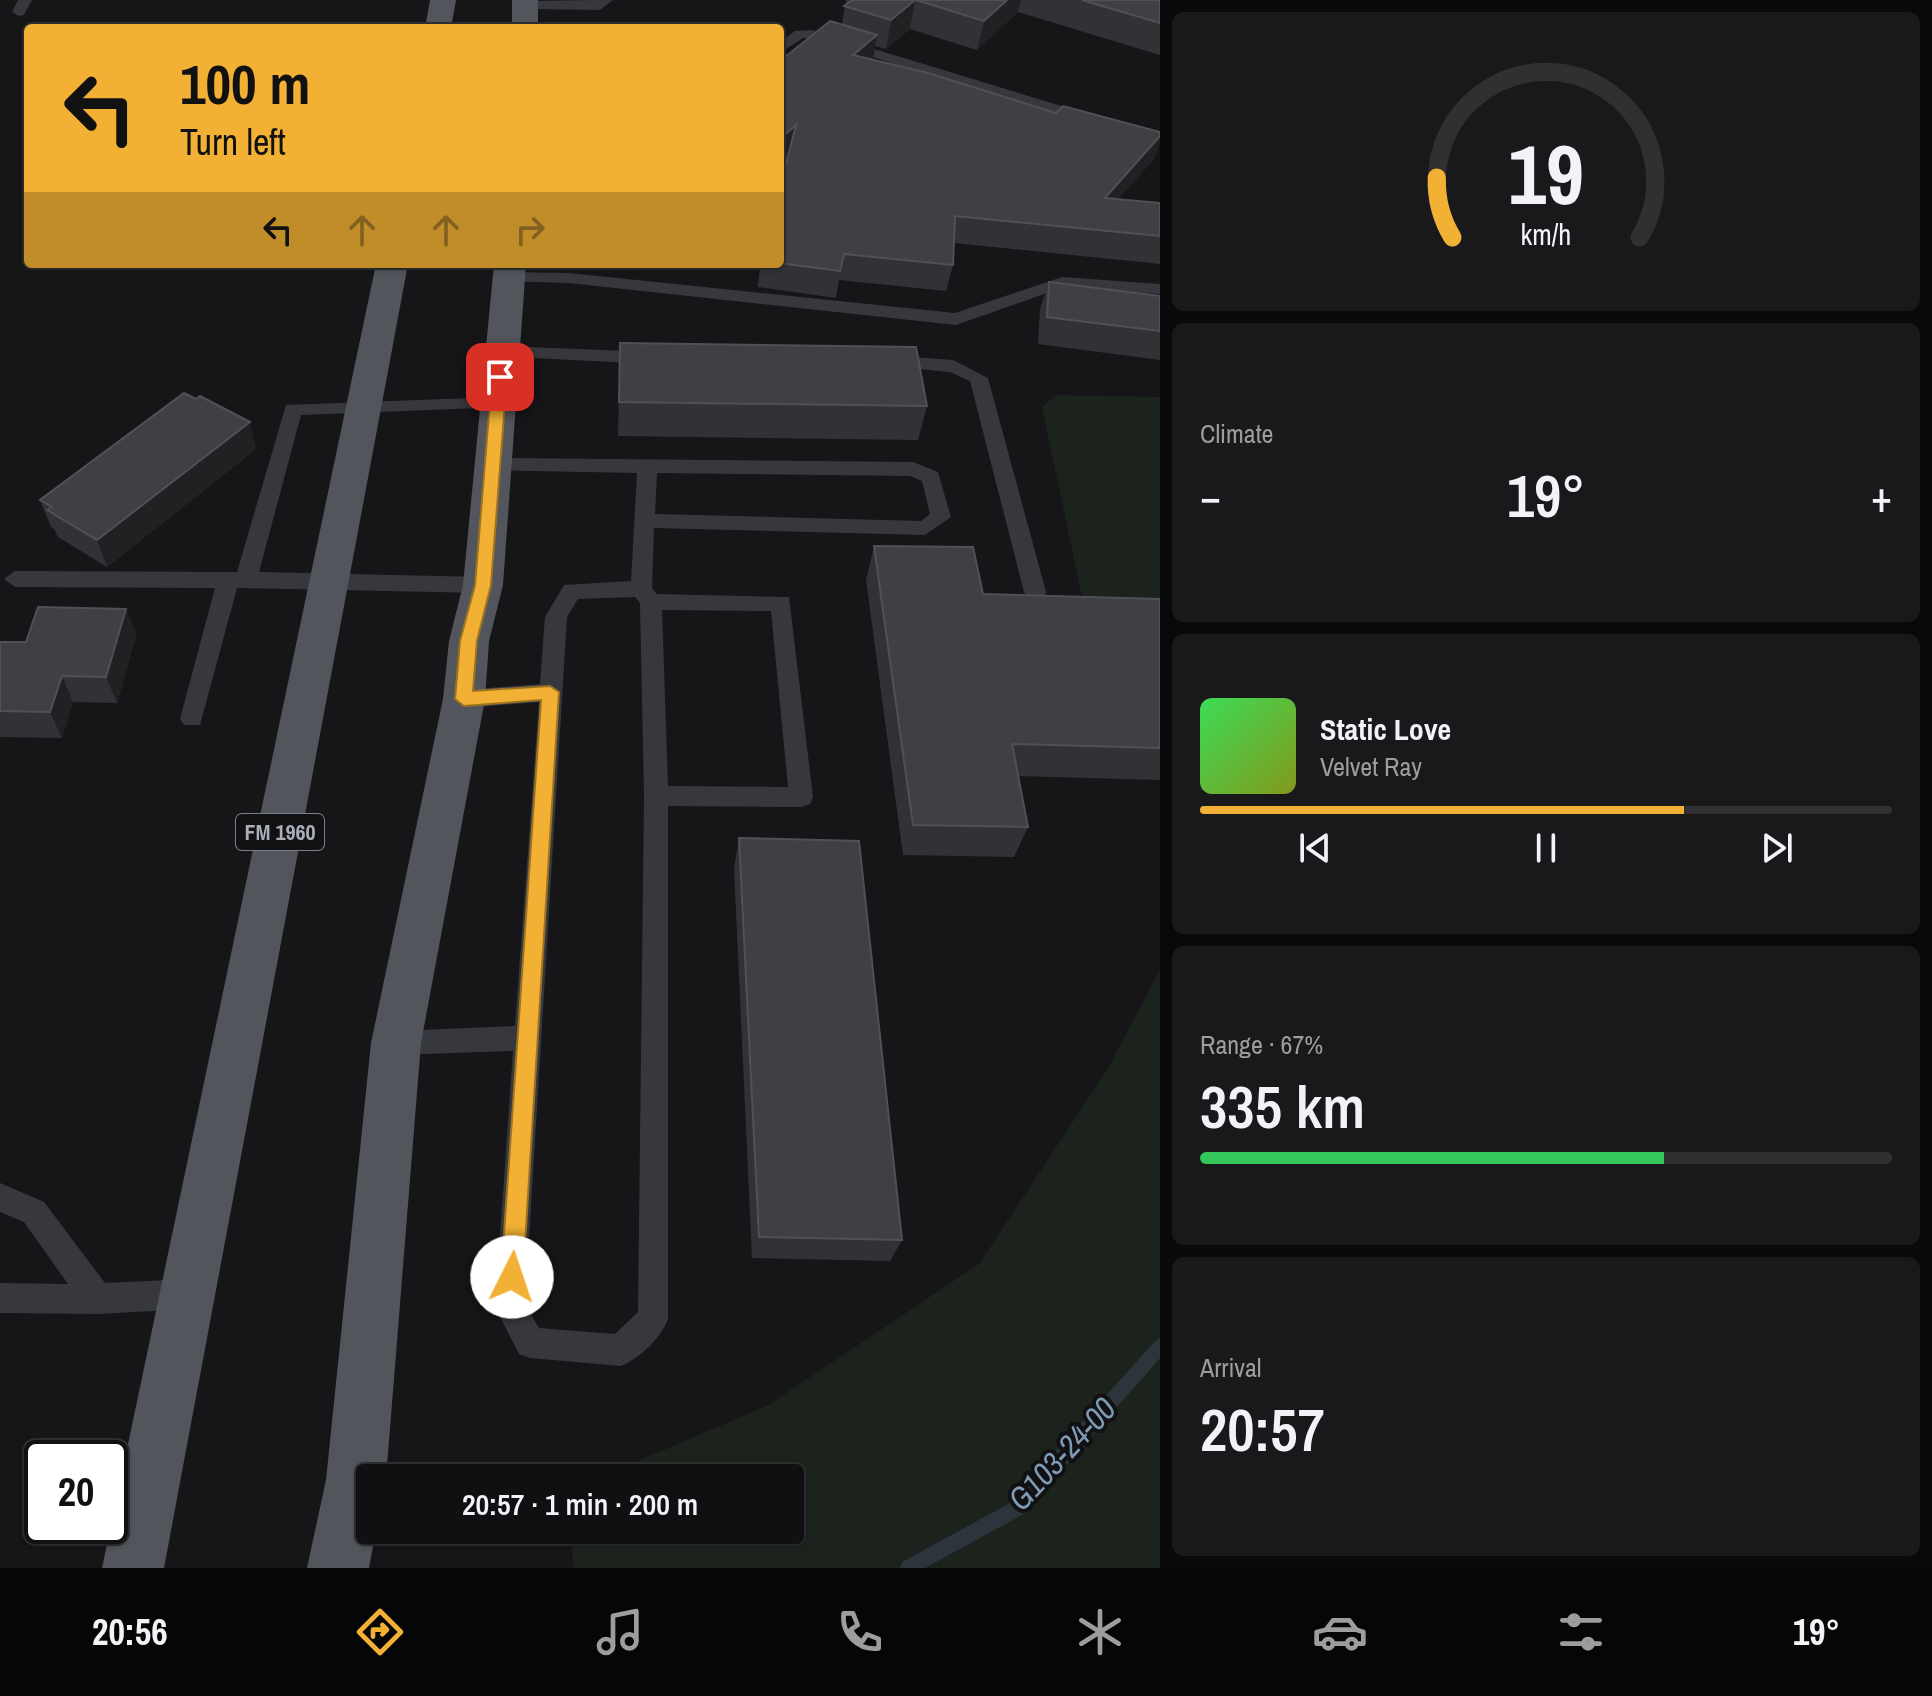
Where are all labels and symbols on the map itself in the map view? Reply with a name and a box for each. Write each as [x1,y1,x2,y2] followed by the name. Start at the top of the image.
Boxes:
[466,343,534,411] pin
[236,814,324,850] road number: FM 1960
[470,1235,554,1319] position arrow
[998,1387,1125,1520] water label: G103-24-00
[24,1440,128,1544] speed limit sign: 20

